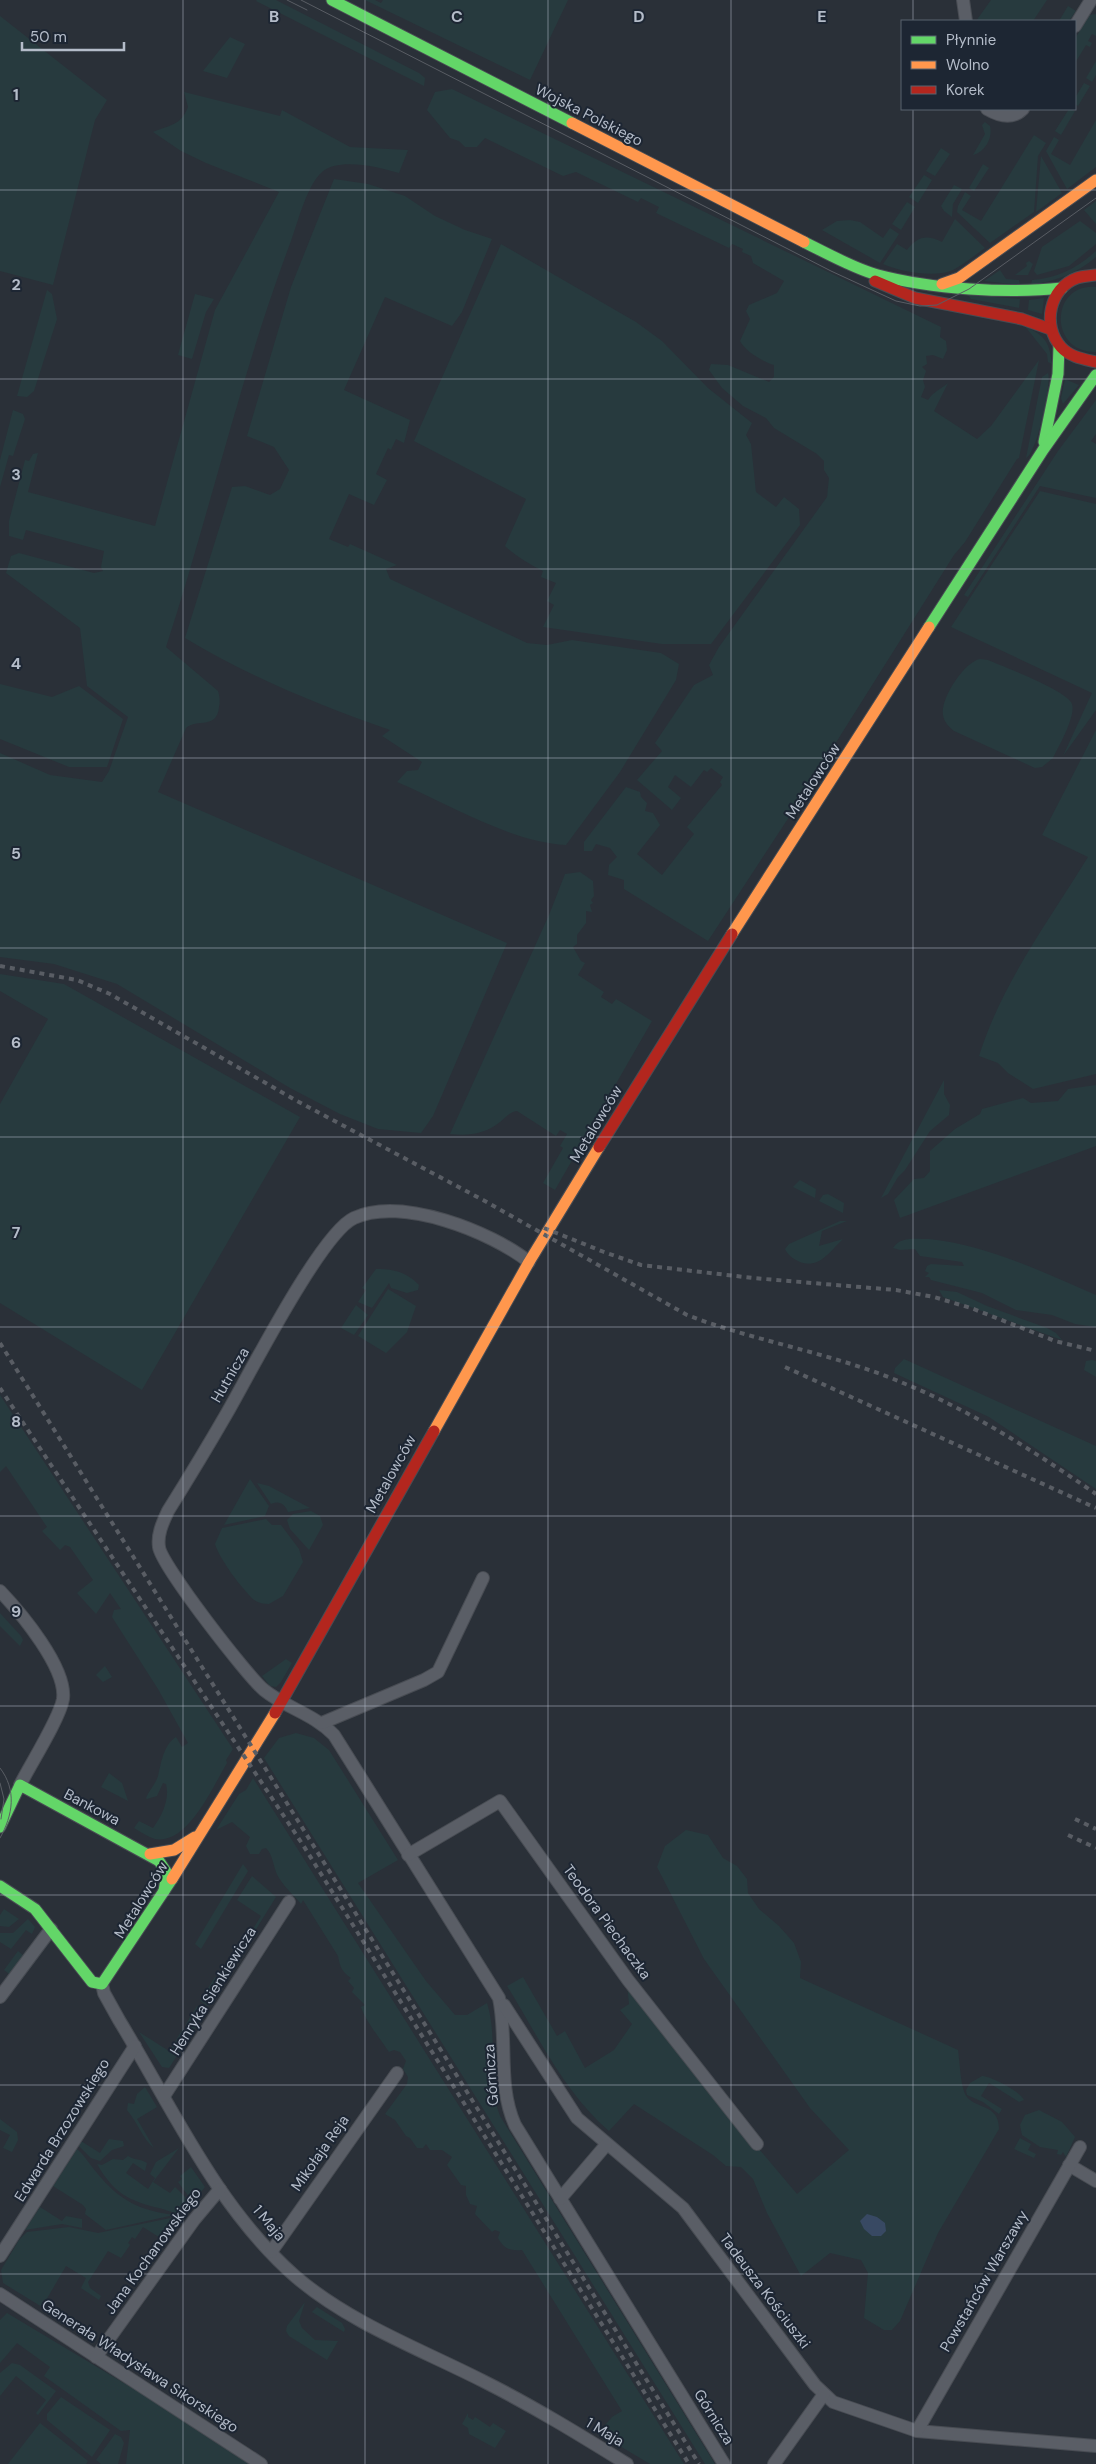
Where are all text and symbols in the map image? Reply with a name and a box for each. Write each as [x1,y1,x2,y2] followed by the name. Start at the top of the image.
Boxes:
[269,6,279,27] text: B
[451,6,463,27] text: C
[633,6,645,27] text: D
[817,6,827,27] text: E
[22,20,125,52] scale bar
[901,20,1076,110] legend
[30,27,67,47] text: 50 m
[946,30,996,50] text: Płynnie
[946,55,990,75] text: Wolno
[532,79,646,151] street label: Wojska Polskiego
[946,80,985,100] text: Korek
[13,84,19,105] text: 1
[11,274,21,295] text: 2
[11,464,21,485] text: 3
[11,653,21,674] text: 4
[781,739,845,823] street label: Metalowców
[11,843,21,864] text: 5
[11,1032,21,1053] text: 6
[565,1081,627,1166] street label: Metalowców
[12,1222,21,1243] text: 7
[206,1344,254,1406] street label: Hutnicza
[11,1411,21,1432] text: 8
[361,1431,421,1517] street label: Metalowców
[11,1601,21,1622] text: 9
[60,1784,124,1830] street label: Bankowa
[110,1857,173,1942] street label: Metalowców
[558,1860,656,1984] street label: Teodora Piechaczka
[165,1923,261,2059] street label: Henryka Sienkiewicza
[479,2044,503,2106] street label: Górnicza
[10,2054,114,2205] street label: Edwarda Brzozowskiego
[286,2111,354,2195] street label: Mikołaja Reja
[100,2184,206,2318] street label: Jana Kochanowskiego
[248,2201,290,2245] street label: 1 Maja
[935,2206,1033,2355] street label: Powstańców Warszawy
[715,2229,815,2353] street label: Tadeusza Kościuszki
[38,2295,242,2437] street label: Generała Władysława Sikorskiego
[689,2386,739,2448] street label: Górnicza
[582,2413,628,2451] street label: 1 Maja

